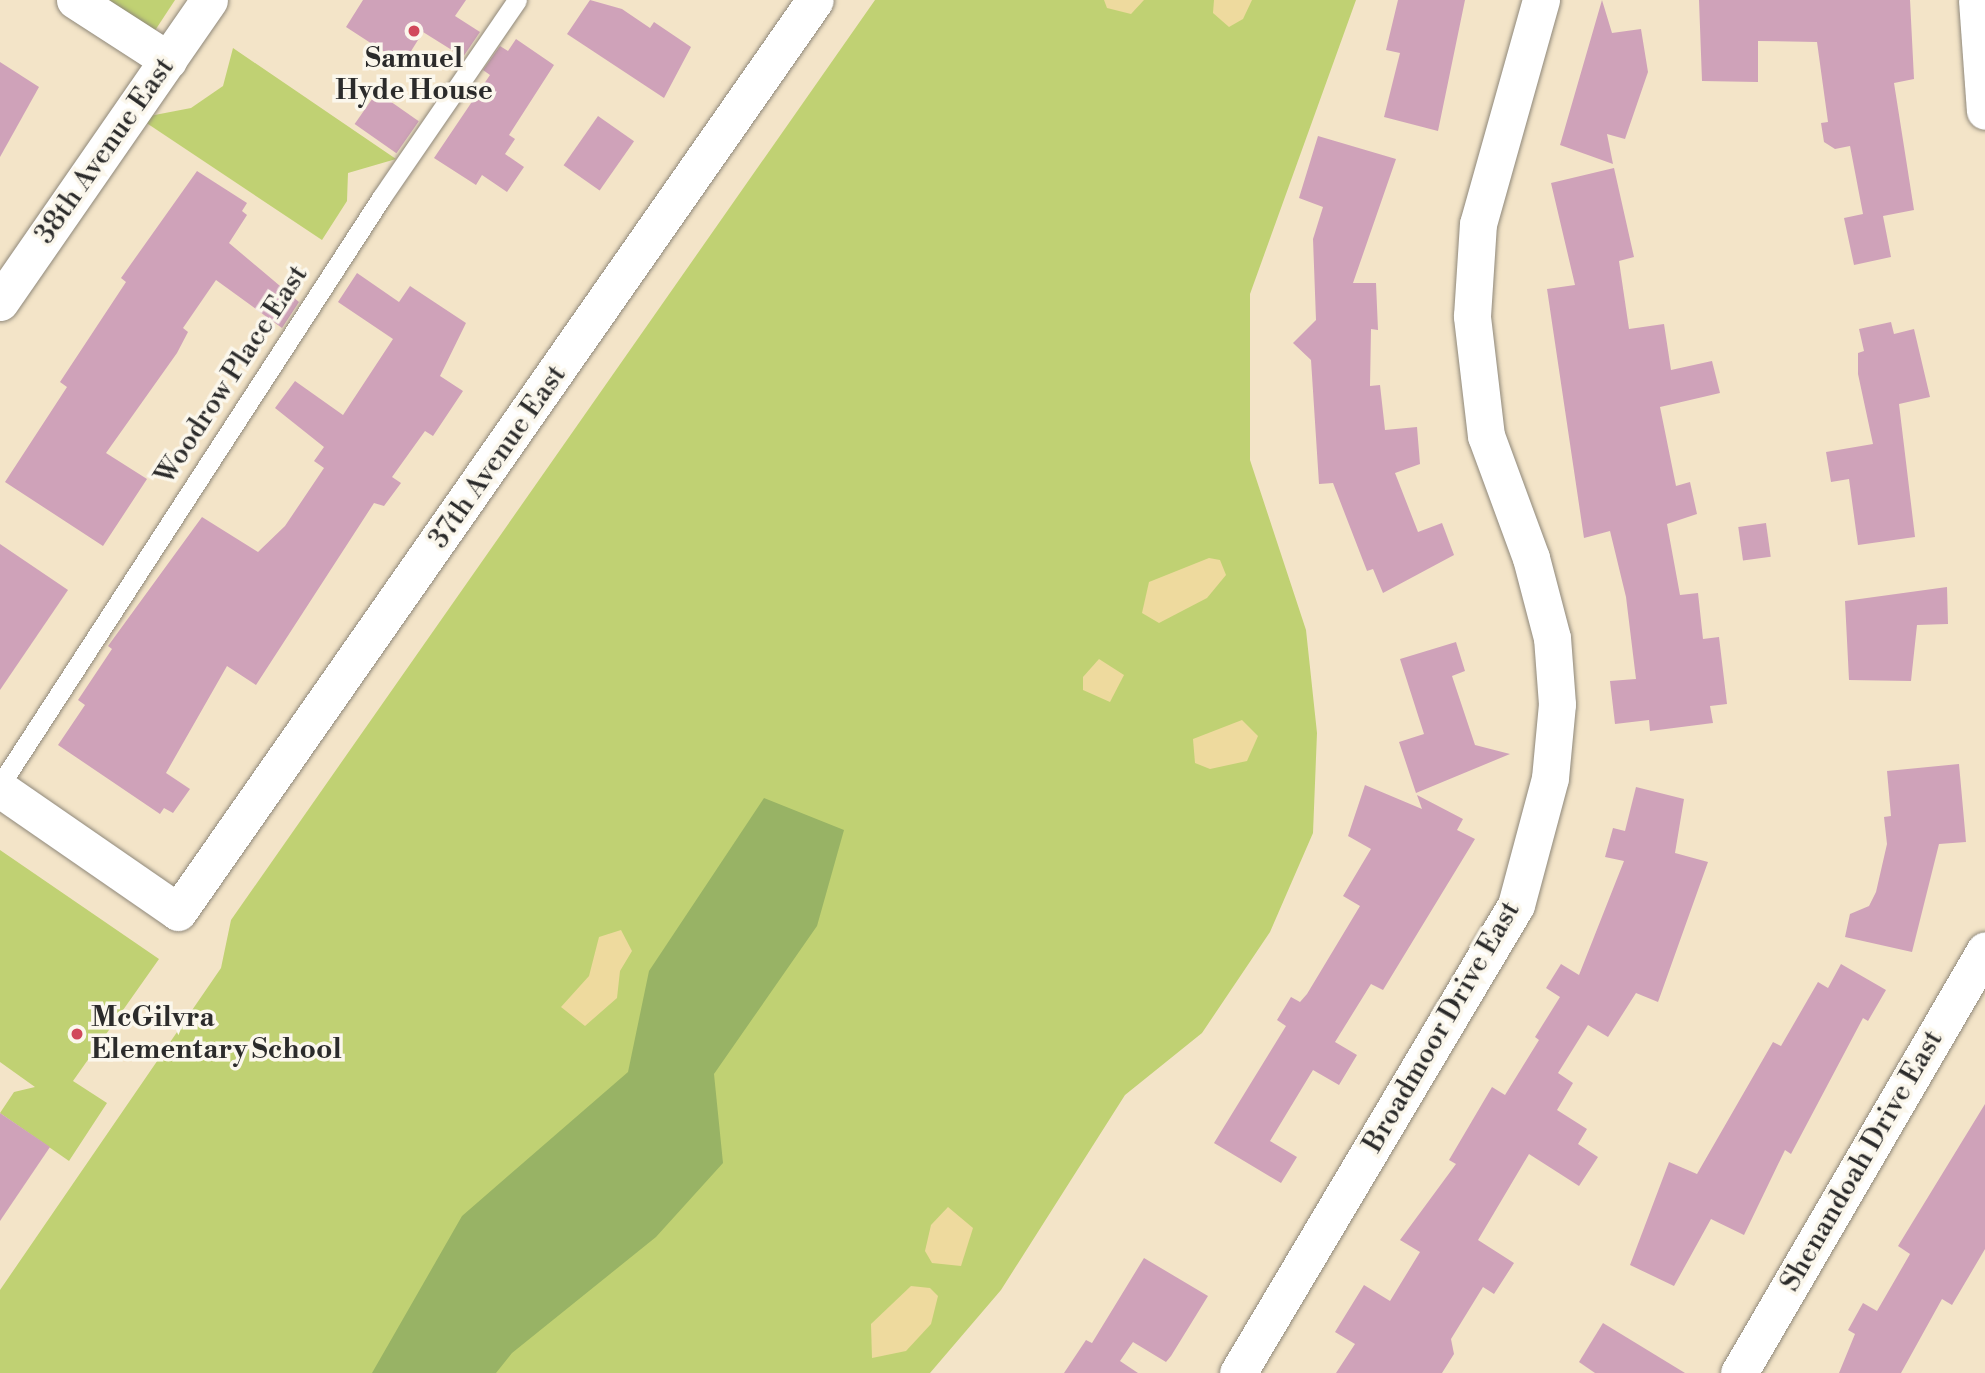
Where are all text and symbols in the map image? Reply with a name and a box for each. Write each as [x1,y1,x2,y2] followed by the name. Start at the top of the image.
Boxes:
[406,23,422,39] marker: Samuel Hyde House
[335,42,493,108] place label: Samuel Hyde House
[28,52,182,250] street label: 38th Avenue East
[149,259,315,491] street label: Woodrow Place East
[422,359,574,555] street label: 37th Avenue East
[1356,896,1528,1158] street label: Broadmoor Drive East
[91,1001,342,1067] place label: McGilvra Elementary School
[1774,1025,1950,1297] street label: Shenandoah Drive East
[69,1026,85,1042] marker: McGilvra Elementary School

